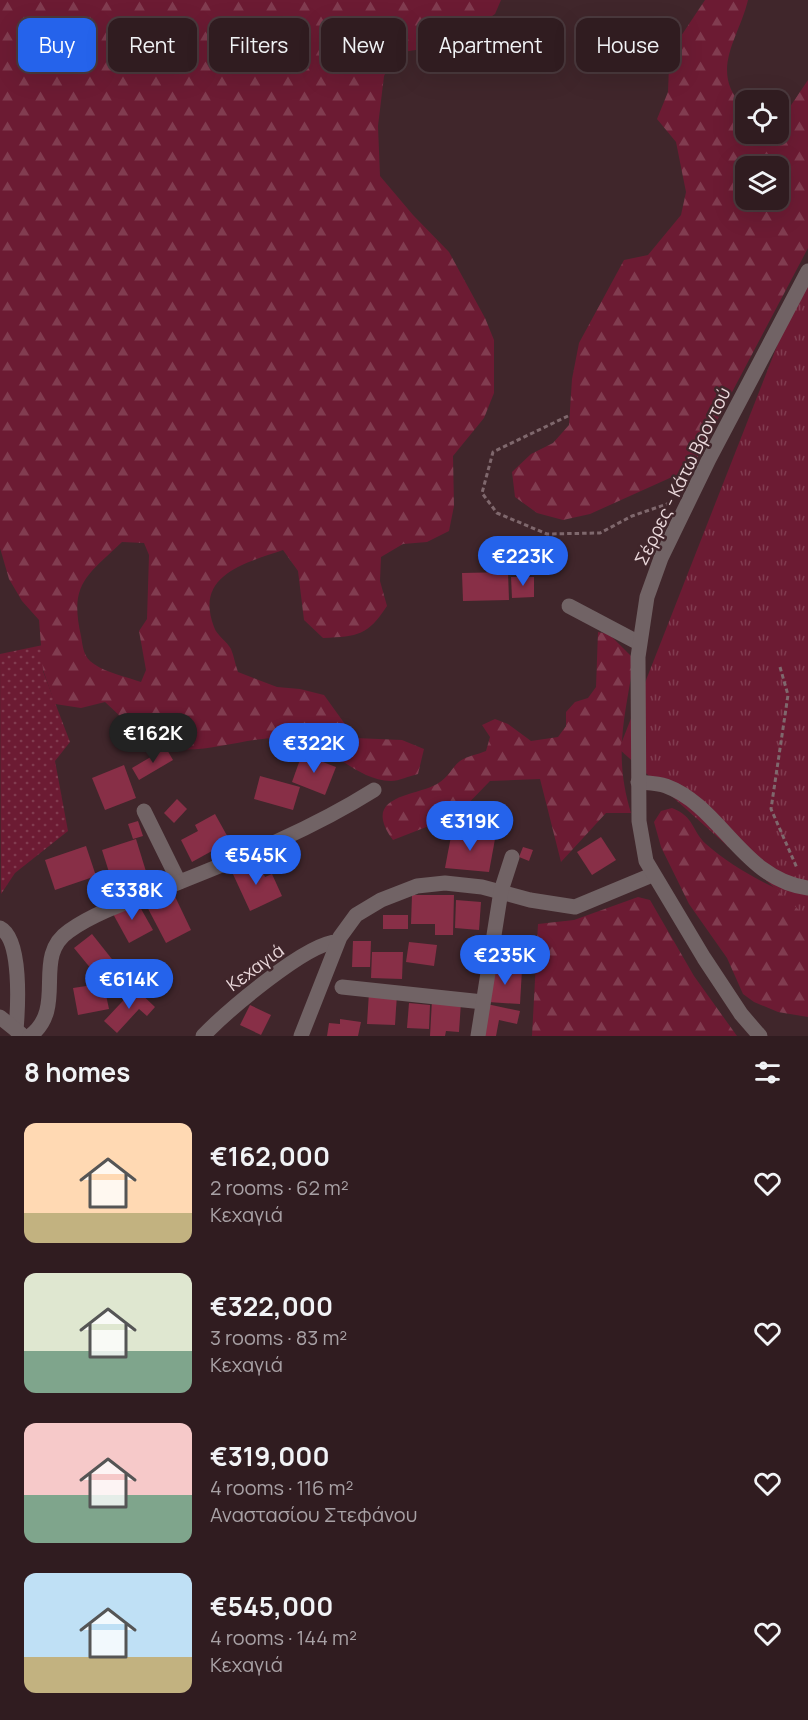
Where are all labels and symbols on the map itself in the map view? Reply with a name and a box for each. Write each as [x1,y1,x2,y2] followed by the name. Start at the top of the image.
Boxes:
[628,383,736,569] street label: Σέρρες - Κάτω Βροντού
[481,536,565,587] pin: €223K
[111,713,195,764] pin: €162K
[272,723,356,774] pin: €322K
[428,801,512,852] pin: €319K
[214,835,298,886] pin: €545K
[90,870,174,921] pin: €338K
[463,935,547,986] pin: €235K
[221,938,289,996] street label: Κεχαγιά
[87,959,171,1010] pin: €614K

